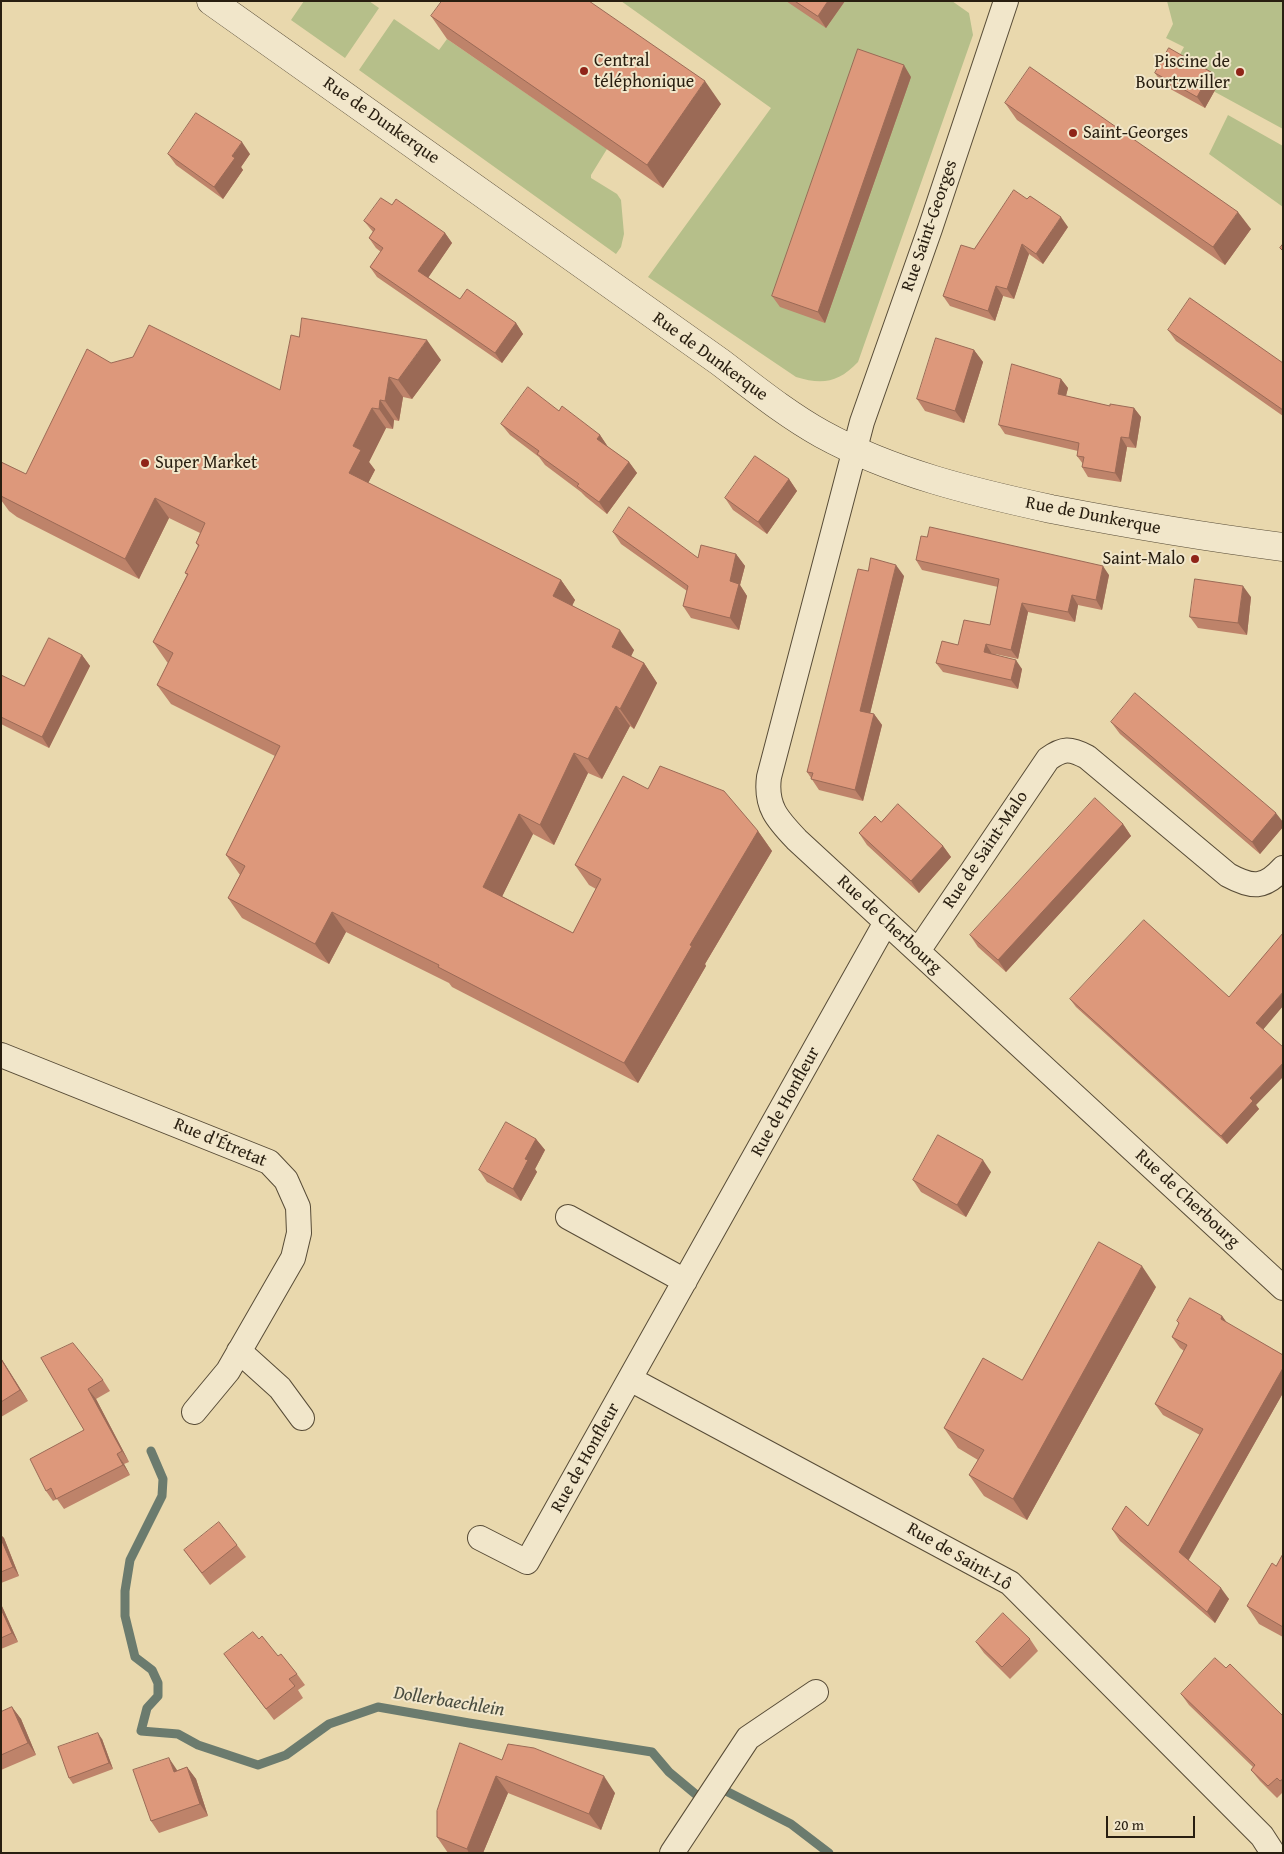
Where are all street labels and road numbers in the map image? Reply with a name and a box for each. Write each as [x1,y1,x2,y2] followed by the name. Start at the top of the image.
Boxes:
[319,73,443,169] street label: Rue de Dunkerque
[897,157,963,295] street label: Rue Saint-Georges
[648,308,772,406] street label: Rue de Dunkerque
[1024,492,1162,540] street label: Rue de Dunkerque
[939,787,1033,913] street label: Rue de Saint-Malo
[832,871,946,979] street label: Rue de Cherbourg
[747,1043,825,1161] street label: Rue de Honfleur
[170,1114,270,1172] street label: Rue d'Étretat
[1130,1145,1244,1253] street label: Rue de Cherbourg
[547,1399,625,1517] street label: Rue de Honfleur
[903,1518,1015,1596] street label: Rue de Saint-Lô

